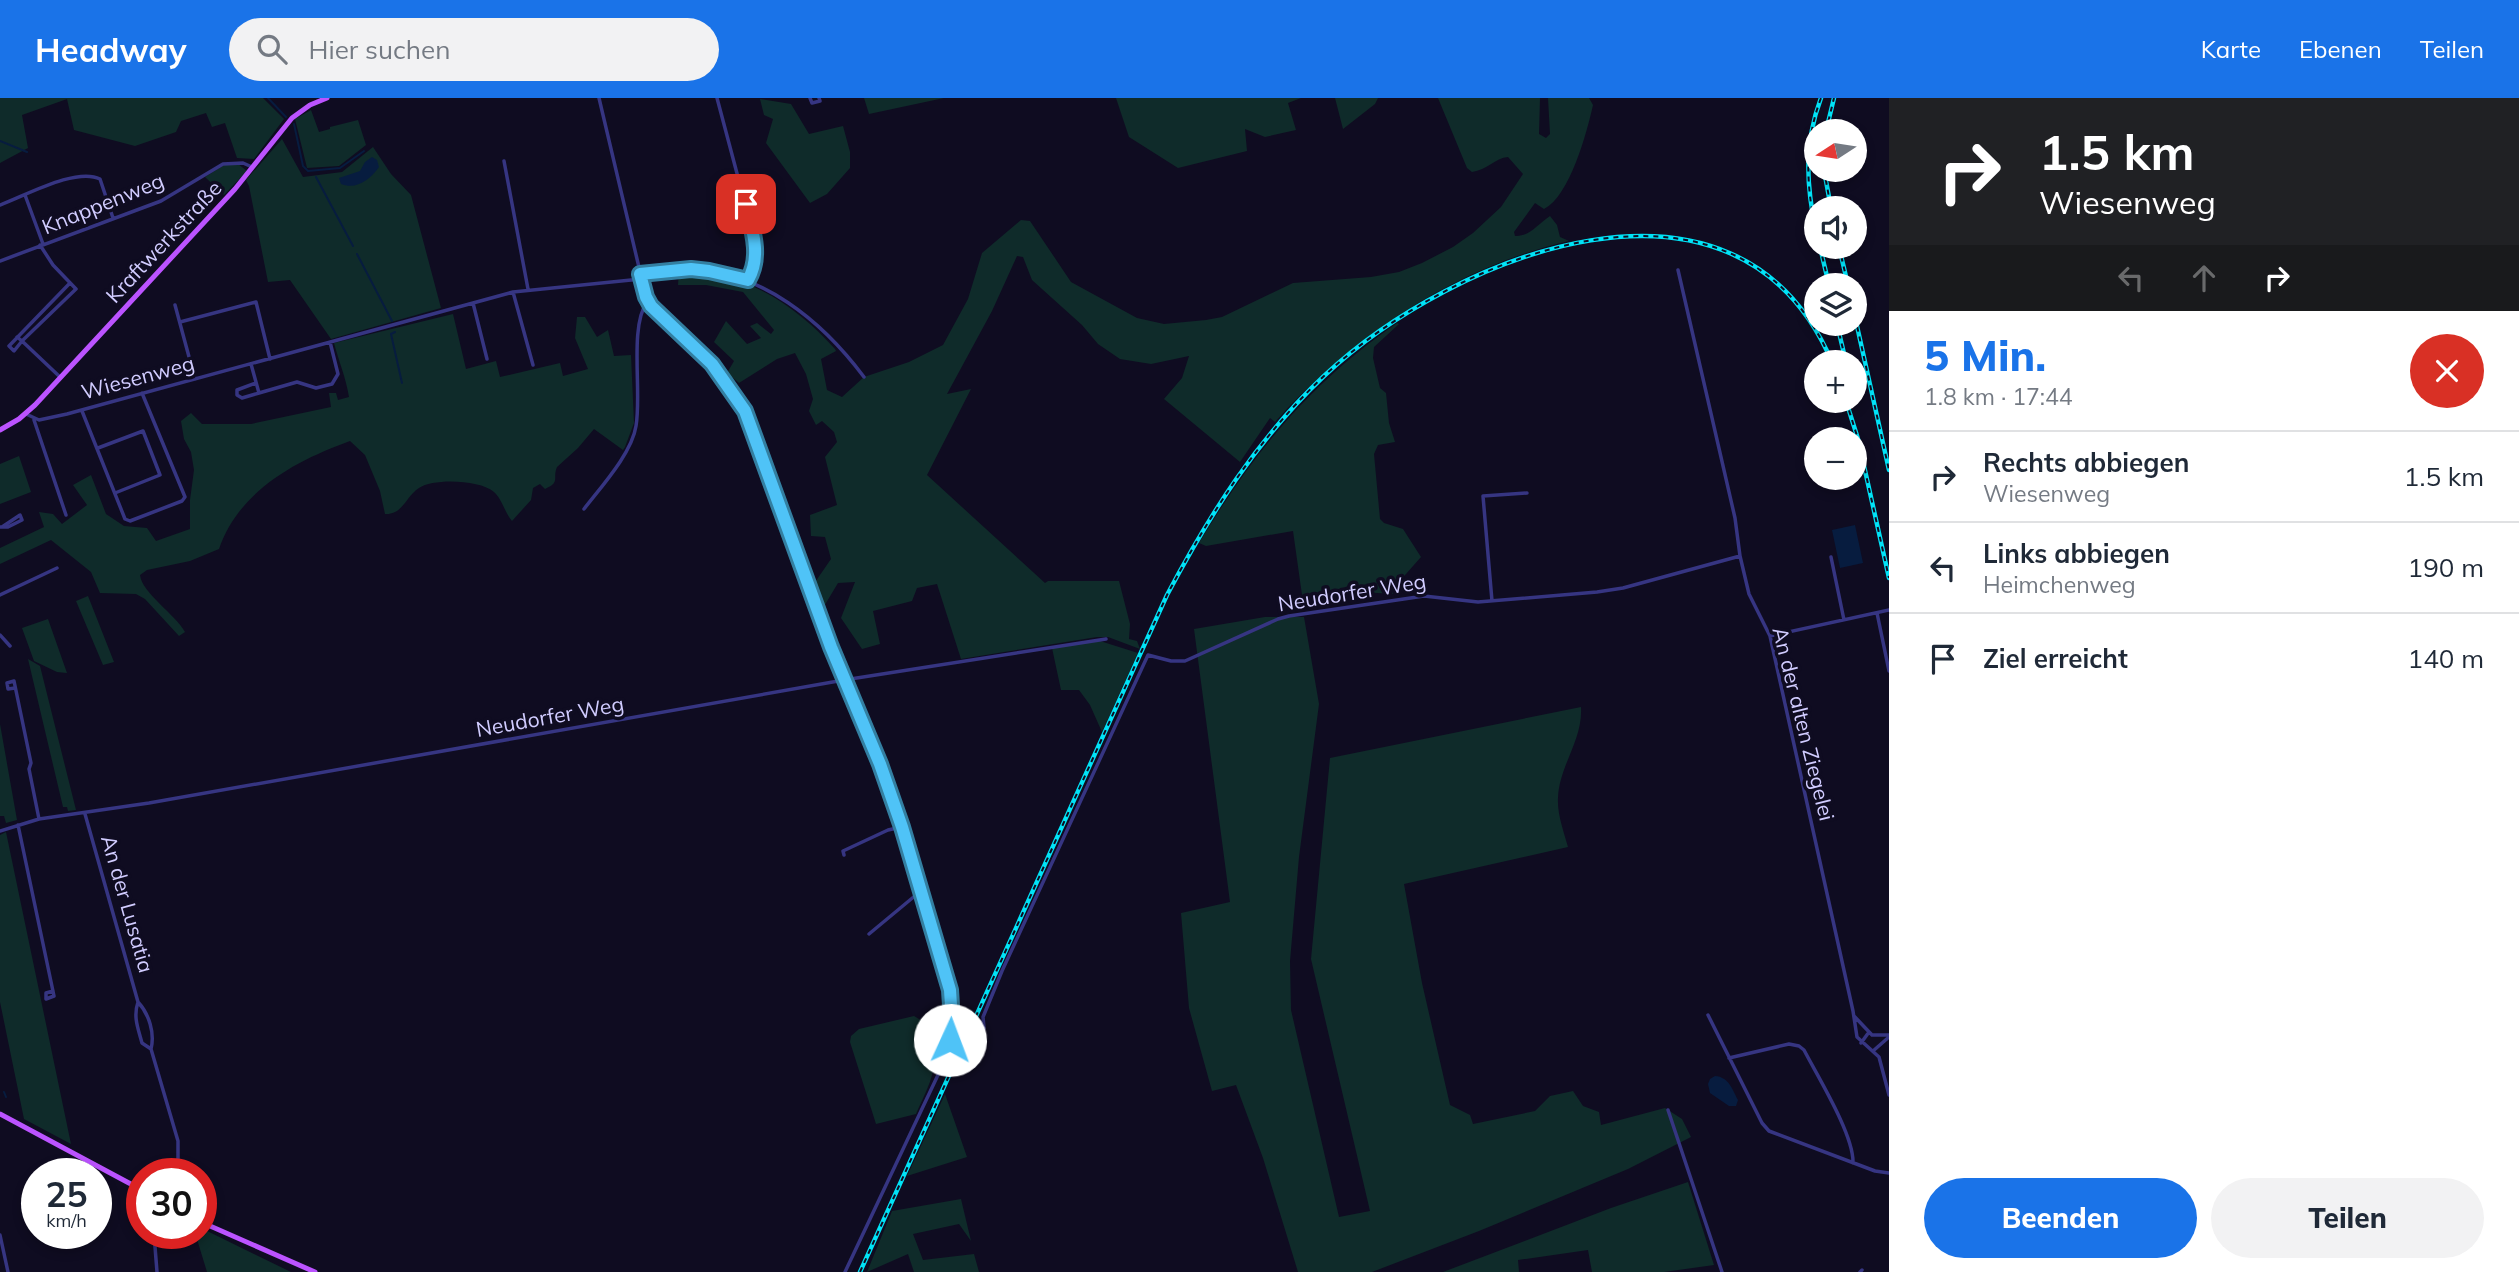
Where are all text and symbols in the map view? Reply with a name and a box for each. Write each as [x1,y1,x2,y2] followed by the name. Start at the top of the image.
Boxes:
[229,18,719,81] search box
[35,29,187,70] text: Headway
[253,30,291,68] icon: search
[309,33,450,66] text: Hier suchen
[2201,34,2261,64] text: Karte
[2299,34,2382,64] text: Ebenen
[2420,34,2484,64] text: Teilen
[1804,119,1867,182] north arrow
[1804,119,1867,490] map controls
[2039,121,2194,182] text: 1.5 km
[1924,126,2015,217] icon: right
[38,167,167,239] street label: Knappenweg
[716,174,776,234] pin
[100,175,227,308] street label: Kraftwerkstraße
[2039,182,2216,222] text: Wiesenweg
[727,185,765,223] icon: arrive
[1804,196,1867,259] button: sound
[2112,259,2150,297] icon: left
[2185,259,2223,297] icon: ahead
[2258,259,2296,297] icon: right
[1804,273,1867,336] button: layers
[1924,329,2046,382] text: 5 Min.
[2410,334,2484,408] button: close
[78,349,197,405] street label: Wiesenweg
[1804,350,1867,413] button: +
[1924,382,2073,411] text: 1.8 km · 17:44
[1804,427,1867,490] button: −
[1983,446,2189,479] text: Rechts abbiegen
[1924,458,1962,496] icon: right
[2404,460,2484,493] text: 1.5 km
[1983,479,2110,508] text: Wiesenweg
[1983,537,2170,570] text: Links abbiegen
[1924,549,1962,587] icon: left
[2408,551,2484,584] text: 190 m
[1276,567,1428,617] street label: Neudorfer Weg
[1983,570,2136,599] text: Heimchenweg
[1767,624,1841,823] street label: An der alten Ziegelei
[1924,640,1962,678] icon: arrive
[1983,642,2128,675] text: Ziel erreicht
[2408,642,2484,675] text: 140 m
[474,690,626,742] street label: Neudorfer Weg
[96,832,160,975] street label: An der Lusatia
[913,1003,987,1077] position arrow
[126,1158,217,1249] speed limit sign: 30
[45,1172,88,1216] text: 25
[1924,1178,2197,1258] button: Beenden
[2211,1178,2484,1258] button: Teilen
[46,1209,87,1232] text: km/h

